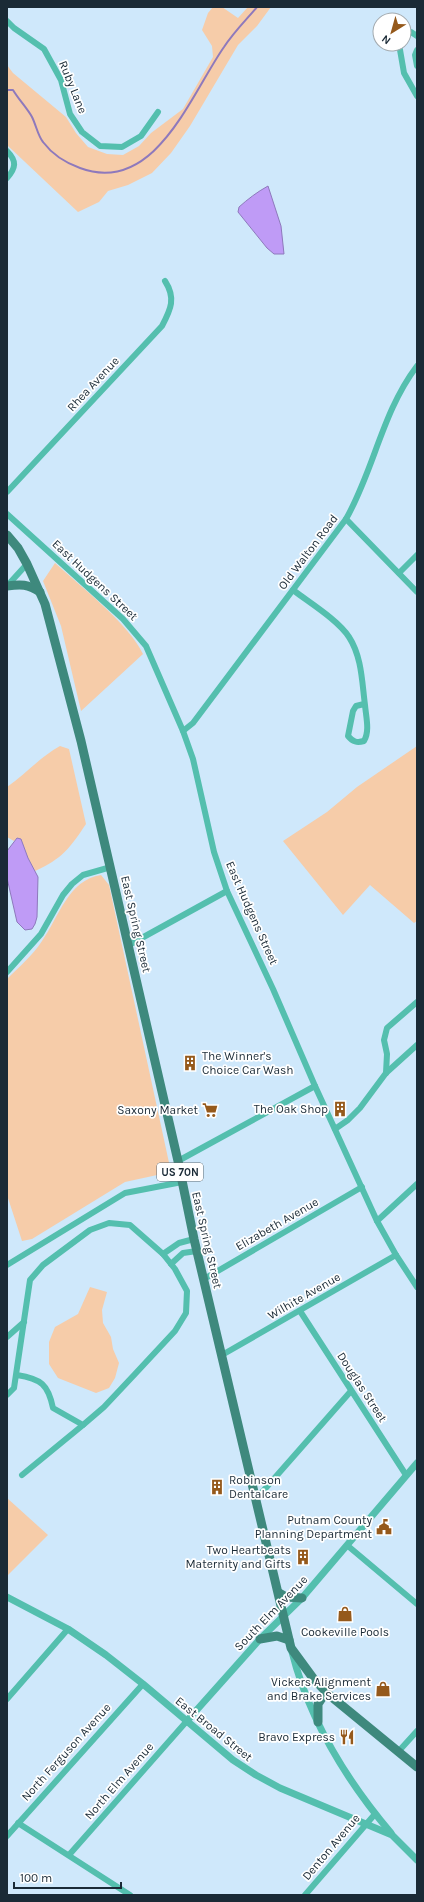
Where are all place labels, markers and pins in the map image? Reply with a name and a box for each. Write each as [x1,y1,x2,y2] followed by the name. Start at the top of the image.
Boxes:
[202,1049,294,1077] place label: The Winner's Choice Car Wash
[181,1054,199,1072] building icon: The Winner's Choice Car Wash
[331,1100,349,1118] building icon: The Oak Shop
[201,1101,219,1119] supermarket icon: Saxony Market
[254,1102,328,1116] place label: The Oak Shop
[117,1103,198,1117] place label: Saxony Market
[229,1473,288,1501] place label: Robinson Dentalcare
[208,1478,226,1496] building icon: Robinson Dentalcare
[255,1513,372,1541] place label: Putnam County Planning Department
[375,1518,393,1536] public building icon: Putnam County Planning Department
[185,1543,291,1571] place label: Two Heartbeats Maternity and Gifts
[294,1548,312,1566] building icon: Two Heartbeats Maternity and Gifts
[336,1605,354,1623] shop icon: Cookeville Pools
[301,1625,389,1639] place label: Cookeville Pools
[267,1675,371,1703] place label: Vickers Alignment and Brake Services
[374,1680,392,1698] shop icon: Vickers Alignment and Brake Services
[338,1728,356,1746] restaurant icon: Bravo Express
[258,1730,335,1744] place label: Bravo Express

